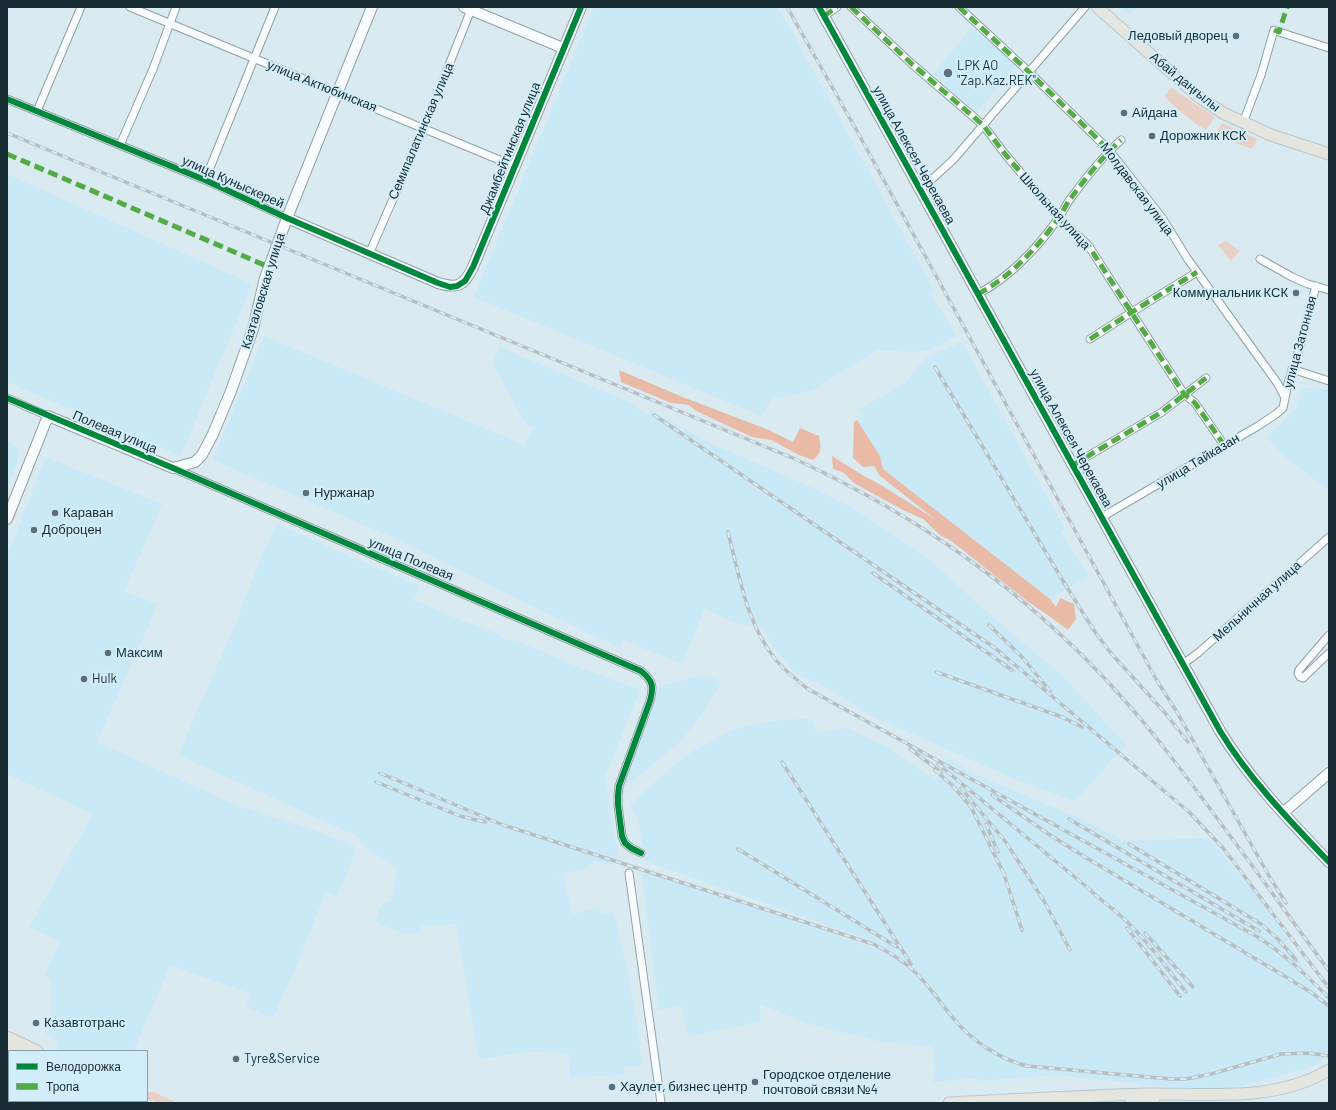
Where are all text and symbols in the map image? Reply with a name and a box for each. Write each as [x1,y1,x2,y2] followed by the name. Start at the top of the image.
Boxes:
[1128,28,1228,44] place label: Ледовый дворец
[1231,31,1241,41] marker: Ледовый дворец
[1147,49,1223,115] street label: Абай даңғылы
[265,57,379,115] street label: улица Актюбинская
[957,58,1036,89] place label: LPK AO "Zap.Kaz.REK"
[385,60,457,202] street label: Семипалатинская улица
[942,67,954,79] marker: LPK AO "Zap.Kaz.REK"
[476,80,544,216] street label: Джамбейтинская улица
[869,83,959,227] street label: улица Алексея Черекаева
[1132,105,1177,121] place label: Айдана
[1119,108,1129,118] marker: Айдана
[1160,128,1246,144] place label: Дорожник КСК
[1147,131,1157,141] marker: Дорожник КСК
[1097,140,1177,238] street label: Молдавская улица
[179,152,287,212] street label: улица Куныскерей
[1016,169,1094,253] street label: Школьная улица
[238,231,288,351] street label: Казталовская улица
[1173,285,1288,301] place label: Коммунальник КСК
[1291,288,1301,298] marker: Коммунальник КСК
[1280,294,1320,390] street label: улица Затонная
[1026,366,1116,510] street label: улица Алексея Черекаева
[70,407,160,457] street label: Полевая улица
[1154,430,1242,492] street label: улица Тайказан
[314,485,375,501] place label: Нуржанар
[301,488,311,498] marker: Нуржанар
[63,505,113,521] place label: Караван
[50,508,60,518] marker: Караван
[42,522,102,538] place label: Доброцен
[29,525,39,535] marker: Доброцен
[366,534,456,584] street label: улица Полевая
[1210,557,1304,645] street label: Мельничная улица
[116,645,163,661] place label: Максим
[103,648,113,658] marker: Максим
[92,671,117,687] place label: Hulk
[79,674,89,684] marker: Hulk
[44,1015,125,1031] place label: Казавтотранс
[31,1018,41,1028] marker: Казавтотранс
[8,1050,148,1102] legend
[244,1051,320,1067] place label: Tyre&Service
[231,1054,241,1064] marker: Tyre&Service
[46,1059,121,1073] text: Велодорожка
[763,1067,891,1098] place label: Городское отделение почтовой связи №4
[750,1077,760,1087] marker: Городское отделение почтовой связи №4
[46,1079,79,1093] text: Тропа
[620,1079,747,1095] place label: Хаулет, бизнес центр
[607,1082,617,1092] marker: Хаулет, бизнес центр

